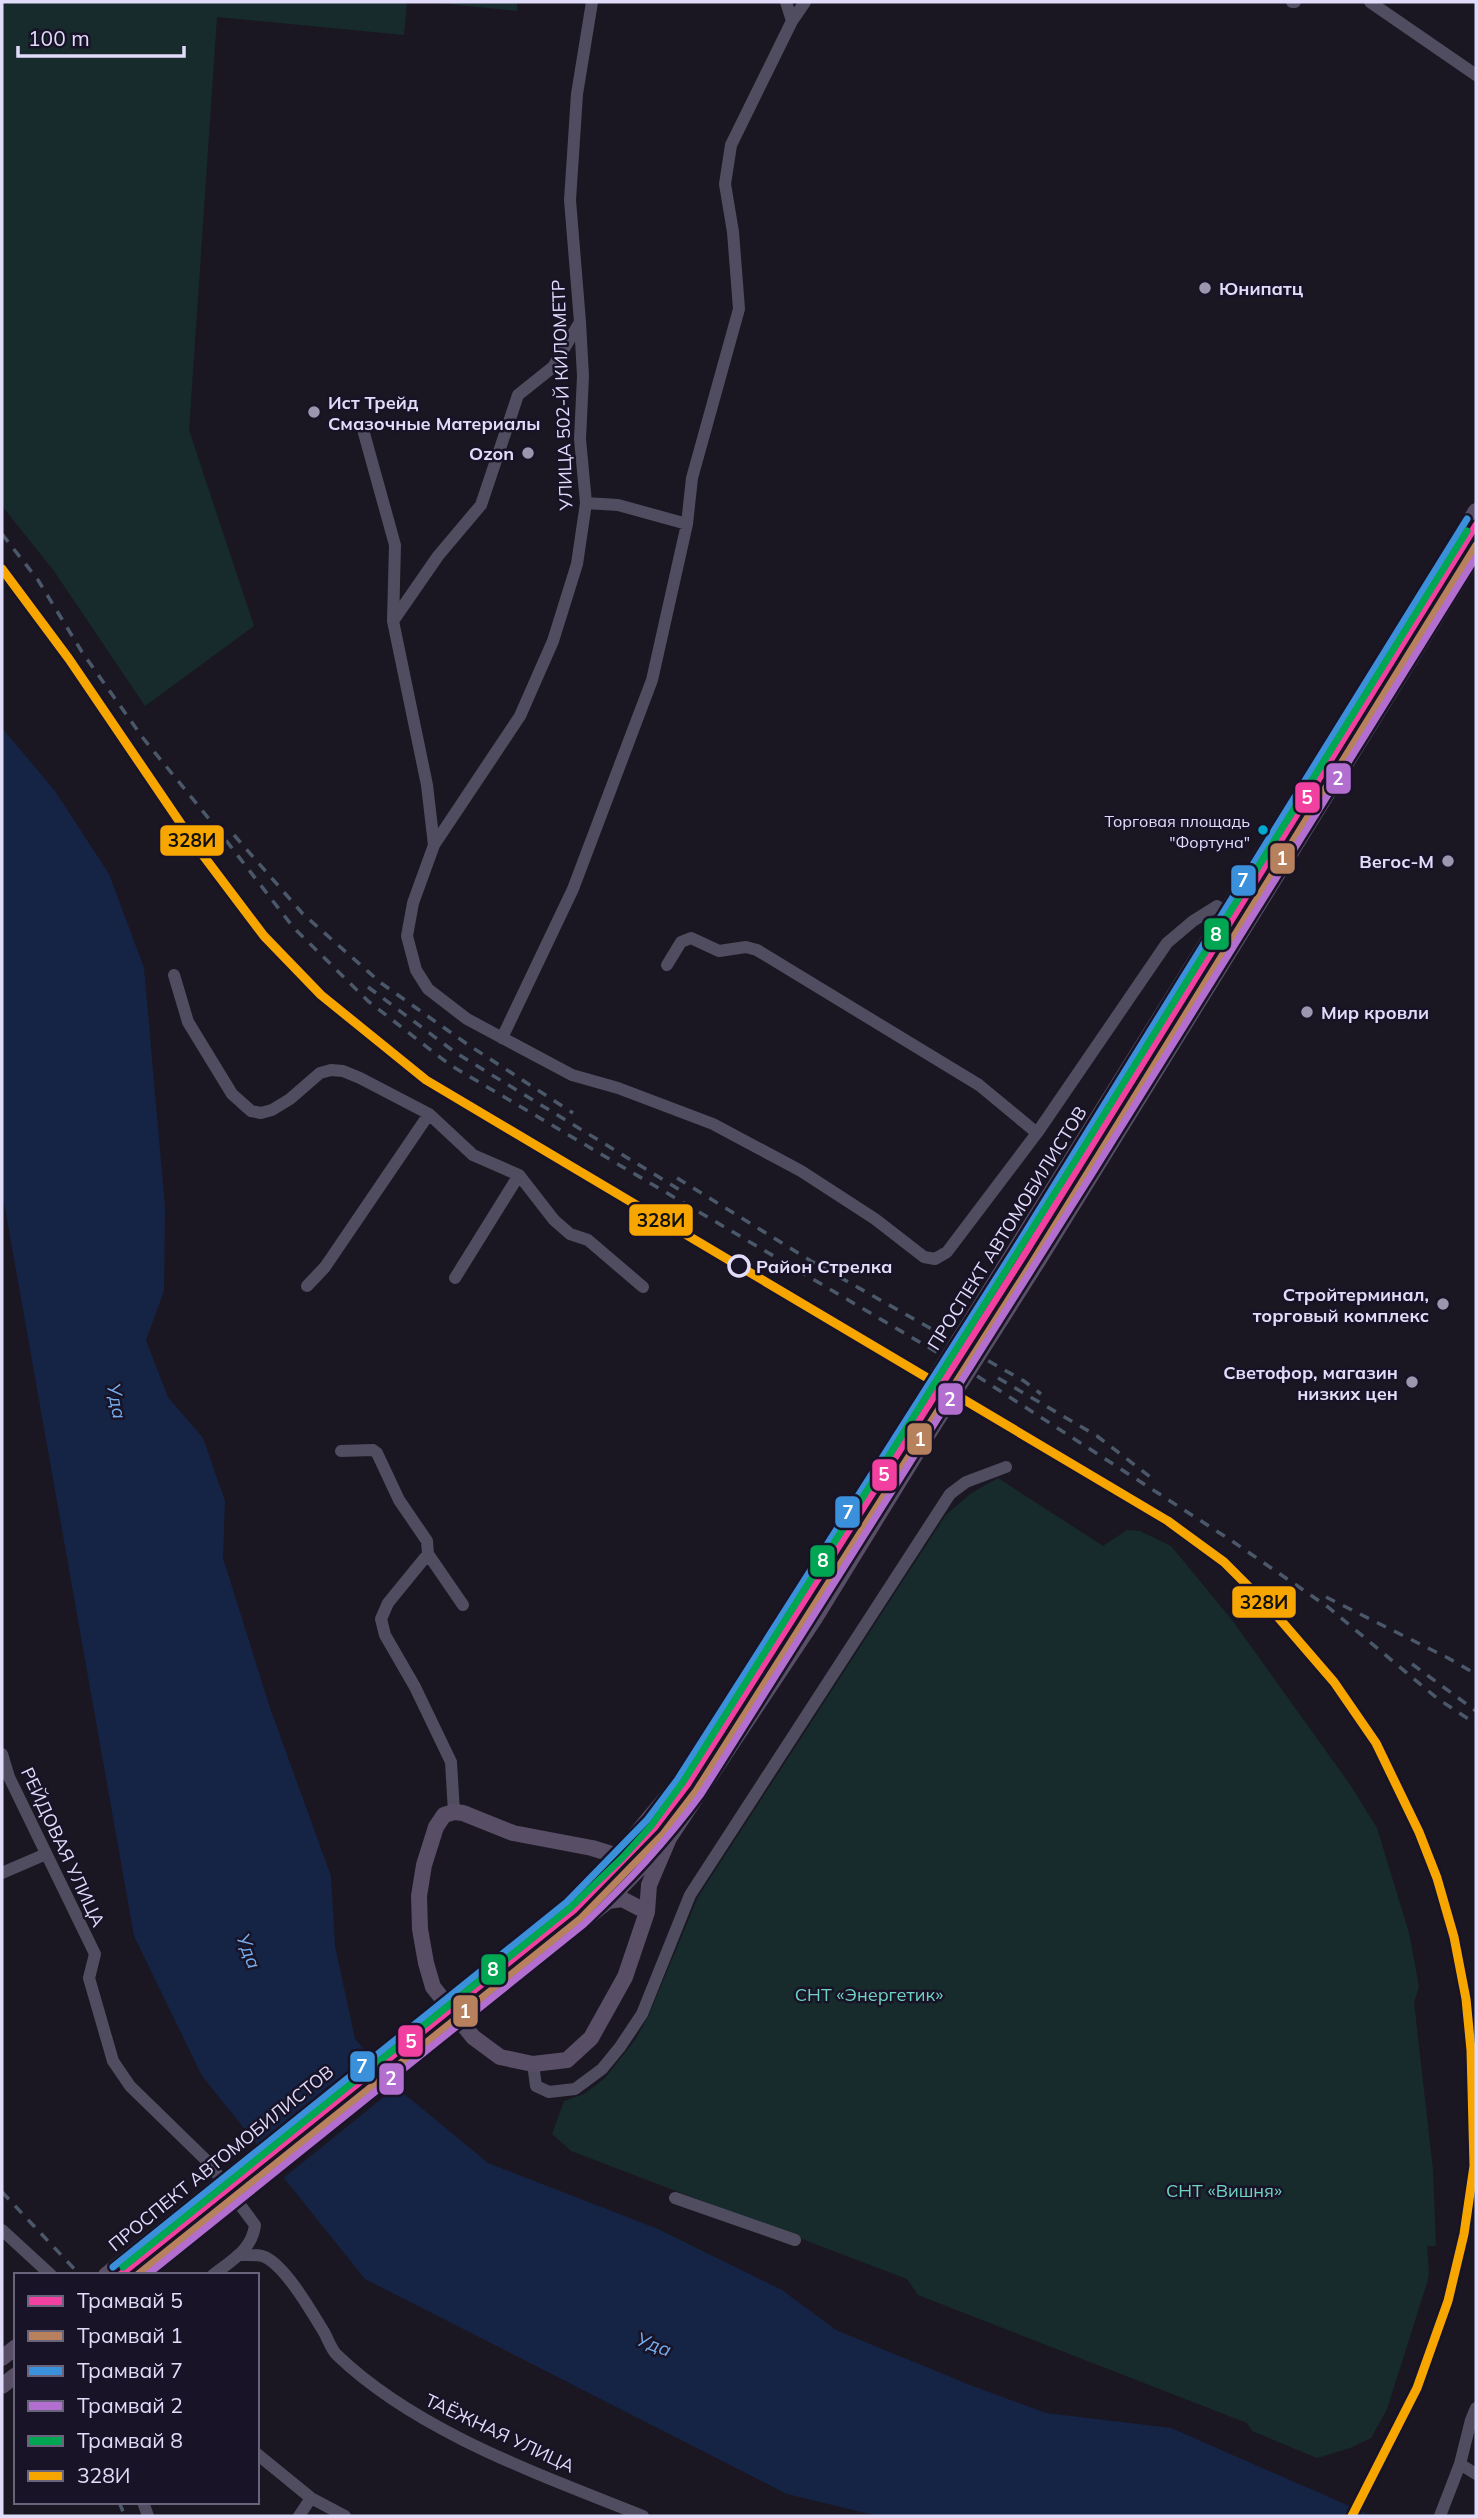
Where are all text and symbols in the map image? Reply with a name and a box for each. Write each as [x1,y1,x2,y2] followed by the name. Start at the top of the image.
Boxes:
[18,14,184,58] scale bar
[28,25,90,51] text: 100 m
[1219,277,1304,300] place label: Юнипатц
[546,279,578,512] street label: УЛИЦА 502-Й КИЛОМЕТР
[1197,280,1213,296] marker: Юнипатц
[328,391,541,435] place label: Ист Трейд Смазочные Материалы
[306,404,322,420] marker: Ист Трейд Смазочные Материалы
[469,442,514,465] place label: Ozon
[520,445,536,461] marker: Ozon
[1325,762,1352,795] line badge: 2
[1332,766,1344,790] text: 2
[1294,781,1321,814] line badge: 5
[1301,785,1313,809] text: 5
[1104,811,1250,852] place label: Торговая площадь "Фортуна"
[1256,823,1270,837] marker: Торговая площадь "Фортуна"
[159,824,225,857] line badge: 328И
[168,828,216,852] text: 328И
[1269,842,1296,875] line badge: 1
[1276,846,1288,870] text: 1
[1359,850,1434,873] place label: Вегос-М
[1440,853,1456,869] marker: Вегос-М
[1230,864,1257,897] line badge: 7
[1237,868,1249,892] text: 7
[1203,917,1230,951] line badge: 8
[1210,922,1222,946] text: 8
[1321,1001,1429,1024] place label: Мир кровли
[1299,1004,1315,1020] marker: Мир кровли
[922,1102,1092,1354] street label: ПРОСПЕКТ АВТОМОБИЛИСТОВ
[628,1203,694,1237] line badge: 328И
[637,1208,685,1232] text: 328И
[728,1255,750,1277] marker: Район Стрелка
[756,1255,892,1278] place label: Район Стрелка
[1253,1283,1429,1327] place label: Стройтерминал, торговый комплекс
[1435,1296,1451,1312] marker: Стройтерминал, торговый комплекс
[1223,1361,1398,1405] place label: Светофор, магазин низких цен
[1404,1374,1420,1390] marker: Светофор, магазин низких цен
[102,1381,132,1421] water label: Уда
[937,1382,964,1416] line badge: 2
[944,1387,956,1411] text: 2
[906,1422,933,1456] line badge: 1
[914,1427,926,1451] text: 1
[871,1458,898,1492] line badge: 5
[878,1462,890,1486] text: 5
[834,1495,861,1529] line badge: 7
[842,1500,854,1524] text: 7
[809,1544,836,1578] line badge: 8
[817,1548,829,1572] text: 8
[1231,1585,1297,1619] line badge: 328И
[1240,1590,1288,1614] text: 328И
[16,1764,110,1930] street label: РЕЙДОВАЯ УЛИЦА
[231,1930,267,1972] water label: Уда
[480,1953,507,1986] line badge: 8
[487,1957,499,1981] text: 8
[795,1983,943,2006] park label: СНТ «Энергетик»
[452,1994,479,2028] line badge: 1
[459,1999,471,2023] text: 1
[397,2024,424,2058] line badge: 5
[405,2029,417,2053] text: 5
[349,2050,376,2083] line badge: 7
[356,2054,368,2078] text: 7
[104,2060,338,2256] street label: ПРОСПЕКТ АВТОМОБИЛИСТОВ
[378,2062,405,2096] line badge: 2
[385,2066,397,2090] text: 2
[1166,2179,1282,2202] park label: СНТ «Вишня»
[14,2273,259,2504] legend
[77,2287,183,2313] text: Трамвай 5
[77,2322,183,2348] text: Трамвай 1
[633,2326,675,2362] water label: Уда
[77,2357,183,2383] text: Трамвай 7
[422,2388,578,2478] street label: ТАЁЖНАЯ УЛИЦА
[77,2392,183,2418] text: Трамвай 2
[77,2427,183,2453] text: Трамвай 8
[77,2462,131,2488] text: 328И

